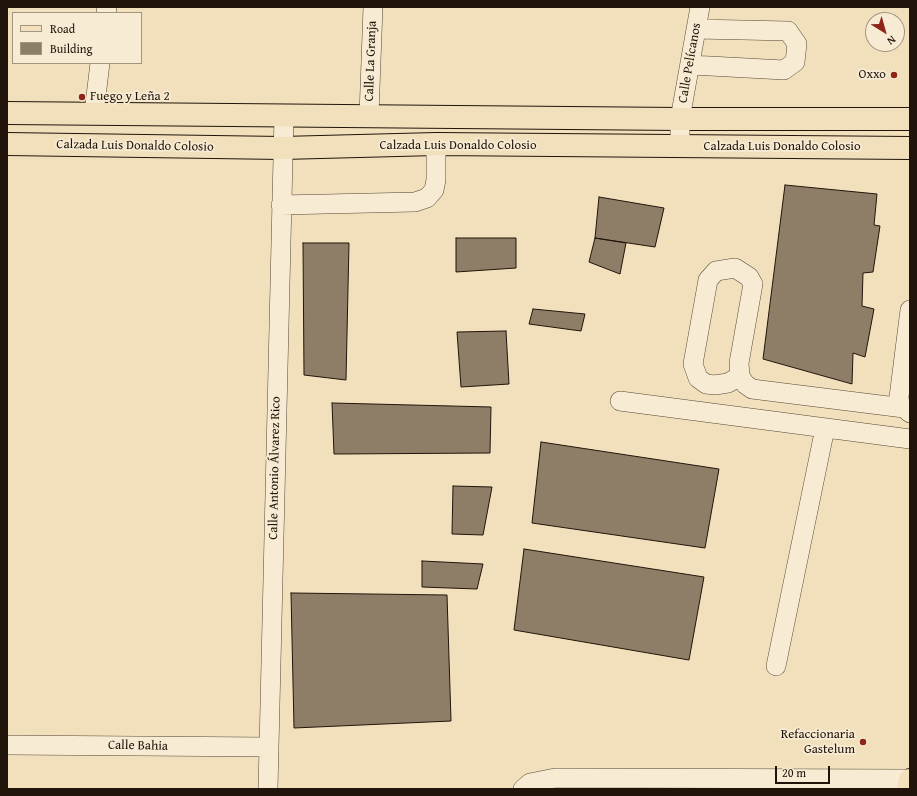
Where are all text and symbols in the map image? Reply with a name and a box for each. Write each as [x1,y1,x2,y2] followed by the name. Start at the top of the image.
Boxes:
[12,12,142,64] legend
[865,12,905,52] north arrow
[50,20,75,37] text: Road
[362,20,380,102] street label: Calle La Granja
[675,22,705,104] street label: Calle Pelícanos
[884,32,899,49] text: N
[50,40,93,57] text: Building
[858,67,886,83] place label: Oxxo
[889,70,899,80] marker: Oxxo
[90,89,170,105] place label: Fuego y Leña 2
[77,92,87,102] marker: Fuego y Leña 2
[56,137,214,155] street label: Calzada Luis Donaldo Colosio
[379,138,537,154] street label: Calzada Luis Donaldo Colosio
[703,139,861,155] street label: Calzada Luis Donaldo Colosio
[266,396,284,540] street label: Calle Antonio Álvarez Rico
[781,727,855,758] place label: Refaccionaria Gastelum
[858,737,868,747] marker: Refaccionaria Gastelum
[108,738,168,754] street label: Calle Bahia
[777,758,832,784] scale bar
[782,764,806,781] text: 20 m

